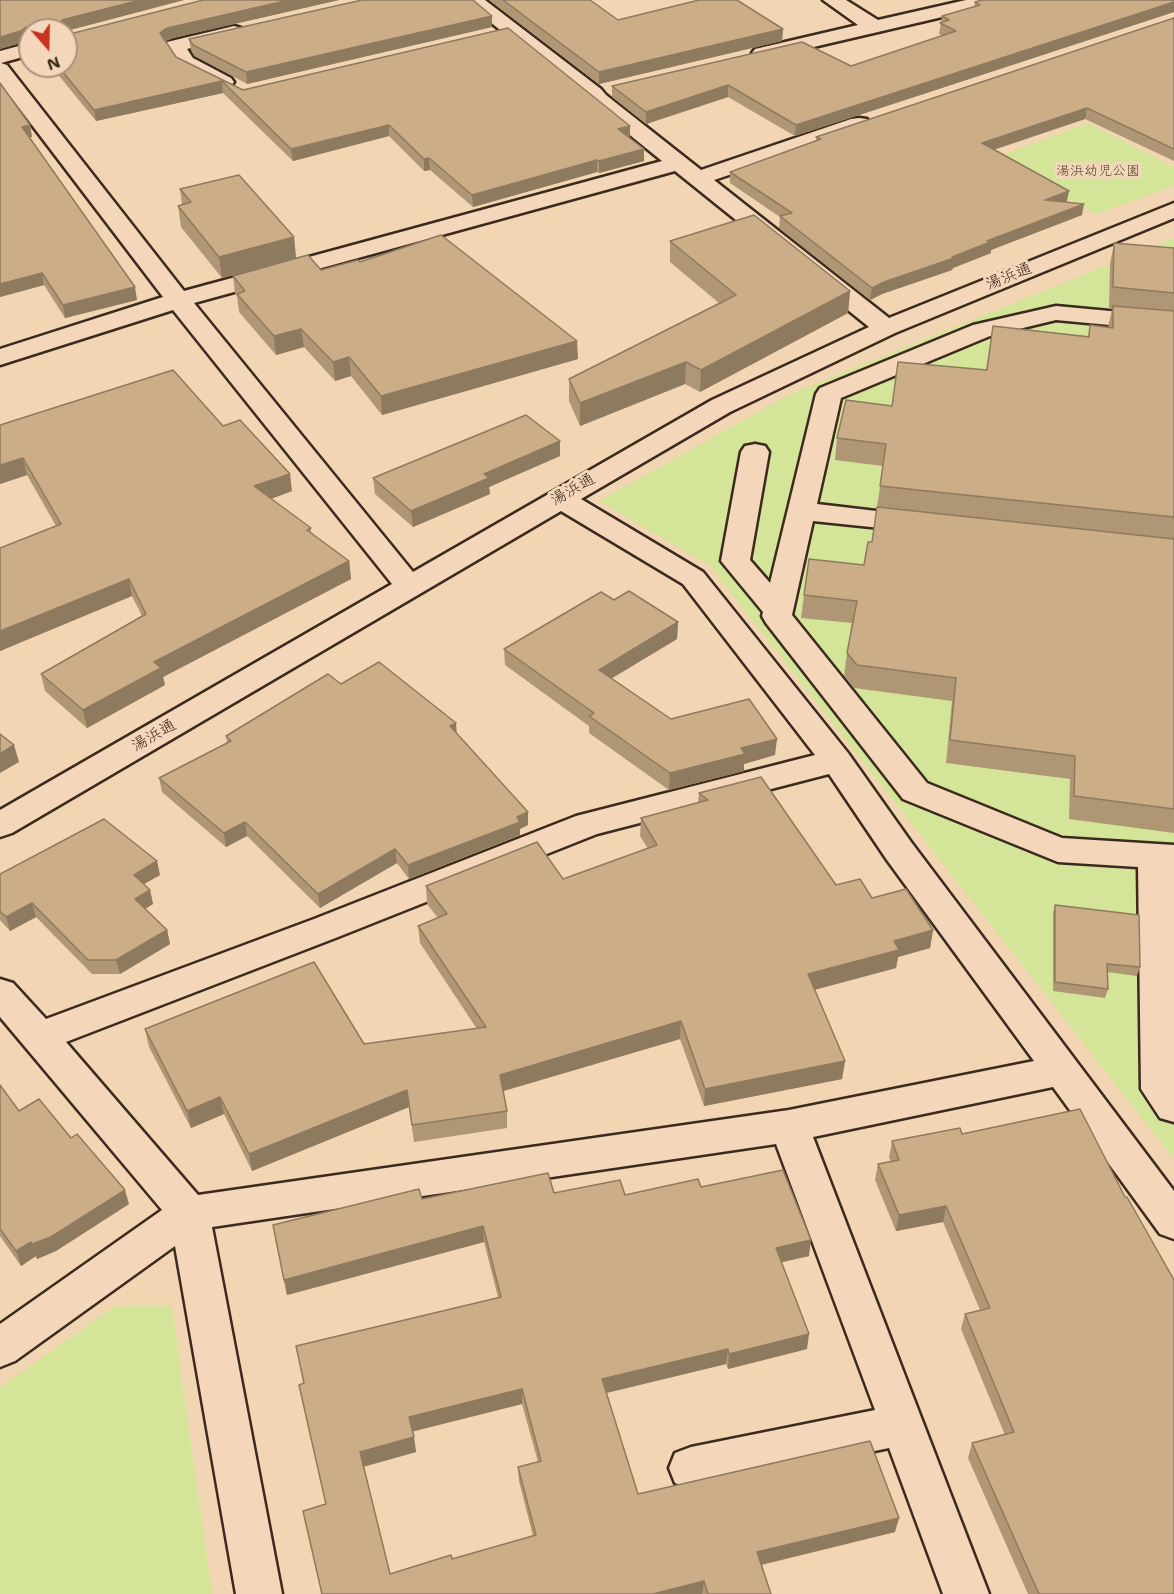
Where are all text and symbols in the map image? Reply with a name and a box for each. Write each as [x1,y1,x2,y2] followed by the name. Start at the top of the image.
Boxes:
[18,18,78,78] north arrow
[44,51,63,76] text: N
[1056,163,1140,179] park label: 湯浜幼児公園
[983,259,1035,295] street label: 湯浜通
[547,470,599,510] street label: 湯浜通
[128,716,180,756] street label: 湯浜通

